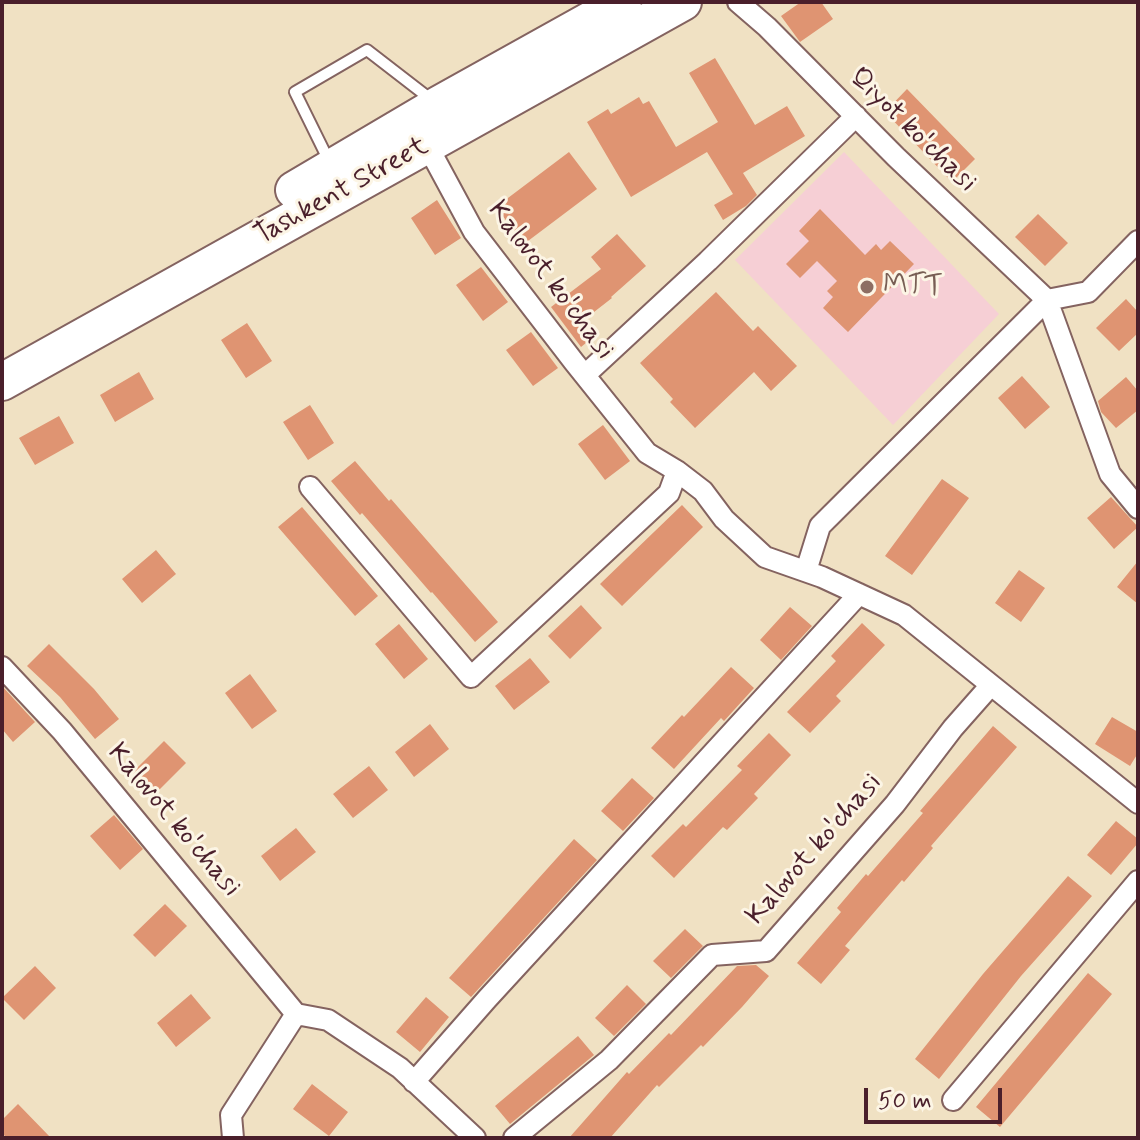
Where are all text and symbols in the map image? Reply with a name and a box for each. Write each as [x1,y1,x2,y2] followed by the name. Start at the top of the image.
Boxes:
[841,62,983,200] street label: Qiyot ko'chasi
[249,130,435,254] street label: Tashkent Street
[479,195,621,367] street label: Kalovot ko'chasi
[883,270,943,304] place label: MTT
[858,278,876,296] marker: MTT
[99,737,247,905] street label: Kalovot ko'chasi
[740,767,890,933] street label: Kalovot ko'chasi
[868,1072,1006,1122] scale bar
[878,1086,932,1117] text: 50 m

